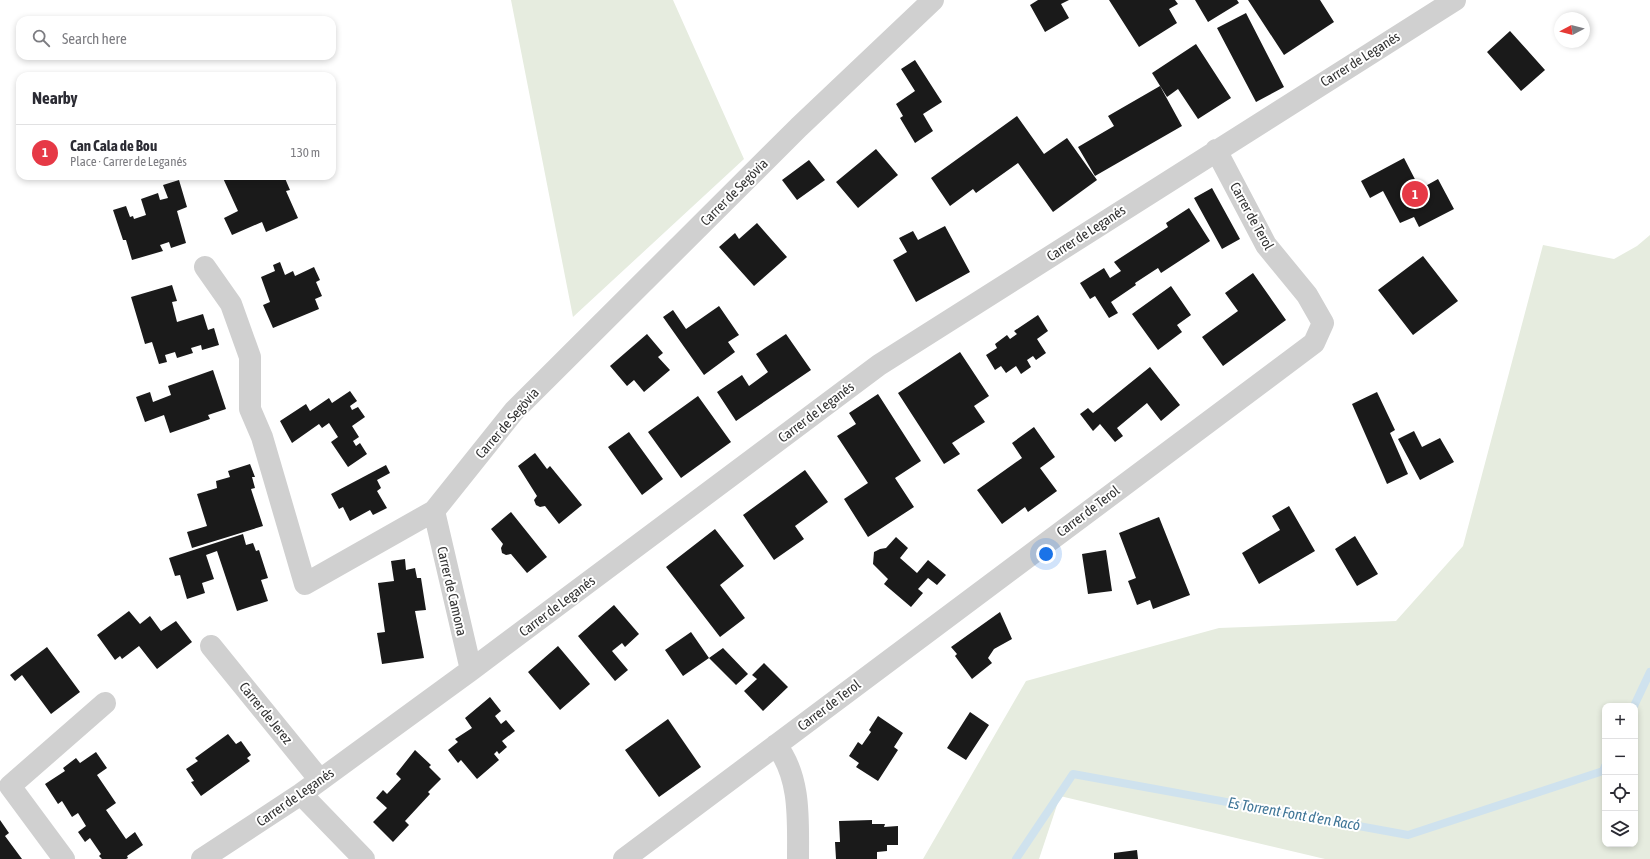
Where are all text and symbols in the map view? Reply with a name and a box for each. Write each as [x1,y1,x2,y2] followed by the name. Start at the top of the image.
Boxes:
[1554,12,1590,48] north arrow
[16,16,336,60] search box
[30,27,52,49] icon: search
[1317,28,1403,90] street label: Carrer de Leganés
[62,30,127,47] text: Search here
[32,88,78,108] text: Nearby
[70,137,157,154] text: Can Cala de Bou
[42,145,48,160] text: 1
[291,145,320,160] text: 130 m
[70,154,187,169] text: Place · Carrer de Leganés
[697,155,771,229] street label: Carrer de Segòvia
[1402,179,1428,209] pin: 1
[1227,180,1277,253] street label: Carrer de Terol
[1044,202,1128,264] street label: Carrer de Leganés
[775,378,857,446] street label: Carrer de Leganés
[472,384,542,462] street label: Carrer de Segòvia
[1053,482,1123,540] street label: Carrer de Terol
[1036,544,1056,564] your location
[434,545,470,637] street label: Carrer de Camona
[516,572,598,640] street label: Carrer de Leganés
[794,676,864,734] street label: Carrer de Terol
[236,679,296,747] street label: Carrer de Jerez
[1602,703,1638,847] map controls
[1602,703,1638,739] button: +
[1602,739,1638,775] button: −
[253,764,337,830] street label: Carrer de Leganés
[1602,775,1638,811] button: locate
[1227,794,1362,834] water label: Es Torrent Font d'en Racó
[1602,811,1638,847] button: layers

